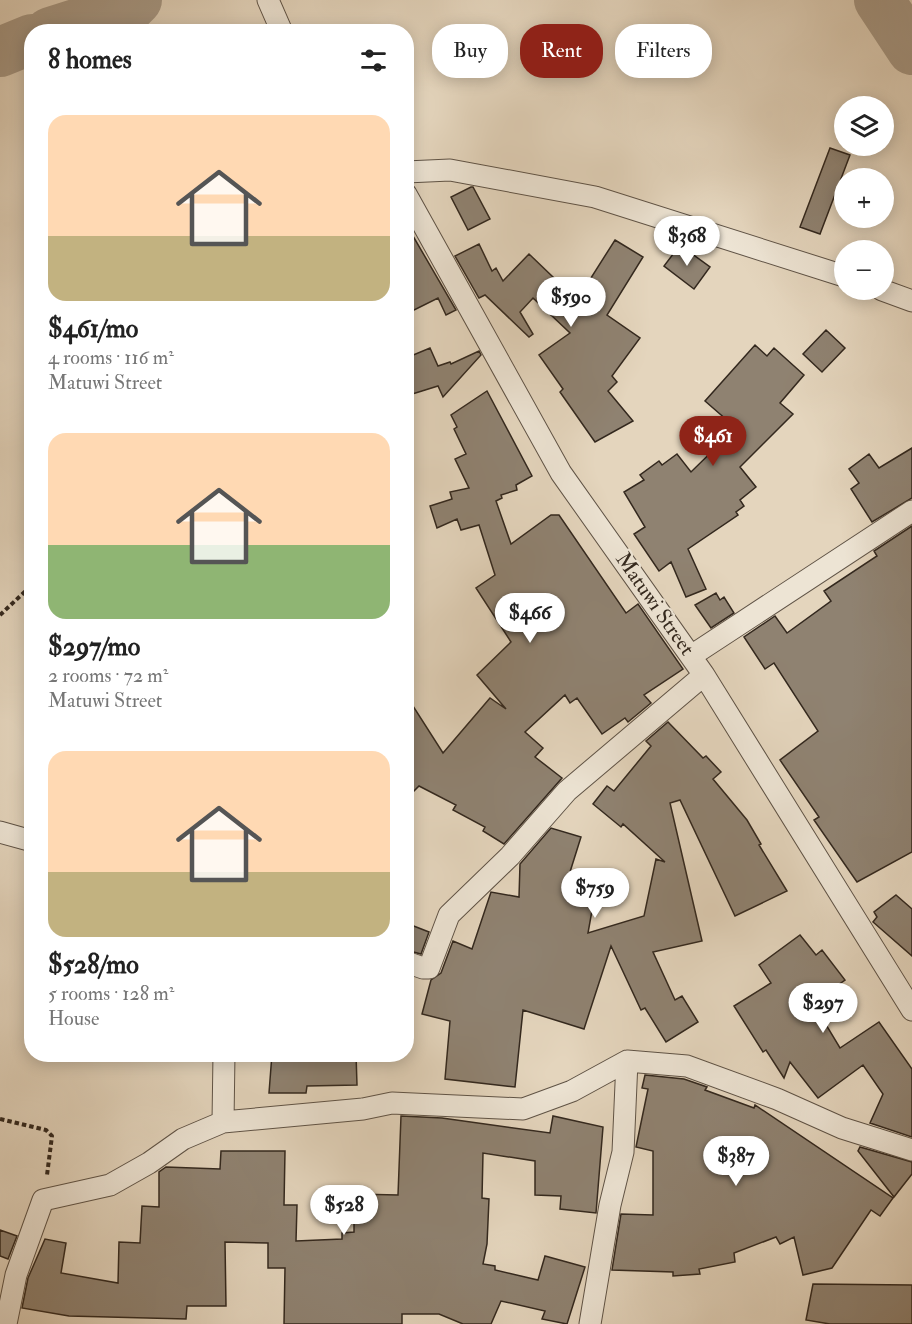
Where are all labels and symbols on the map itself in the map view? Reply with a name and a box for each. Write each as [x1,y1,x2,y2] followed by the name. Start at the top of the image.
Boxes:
[651,216,723,267] pin: $368
[535,277,607,328] pin: $590
[677,416,749,467] pin: $461
[610,547,701,661] street label: Matuwi Street
[494,593,566,644] pin: $466
[559,868,631,919] pin: $759
[787,983,859,1034] pin: $297
[700,1136,772,1187] pin: $387
[308,1185,380,1236] pin: $528

